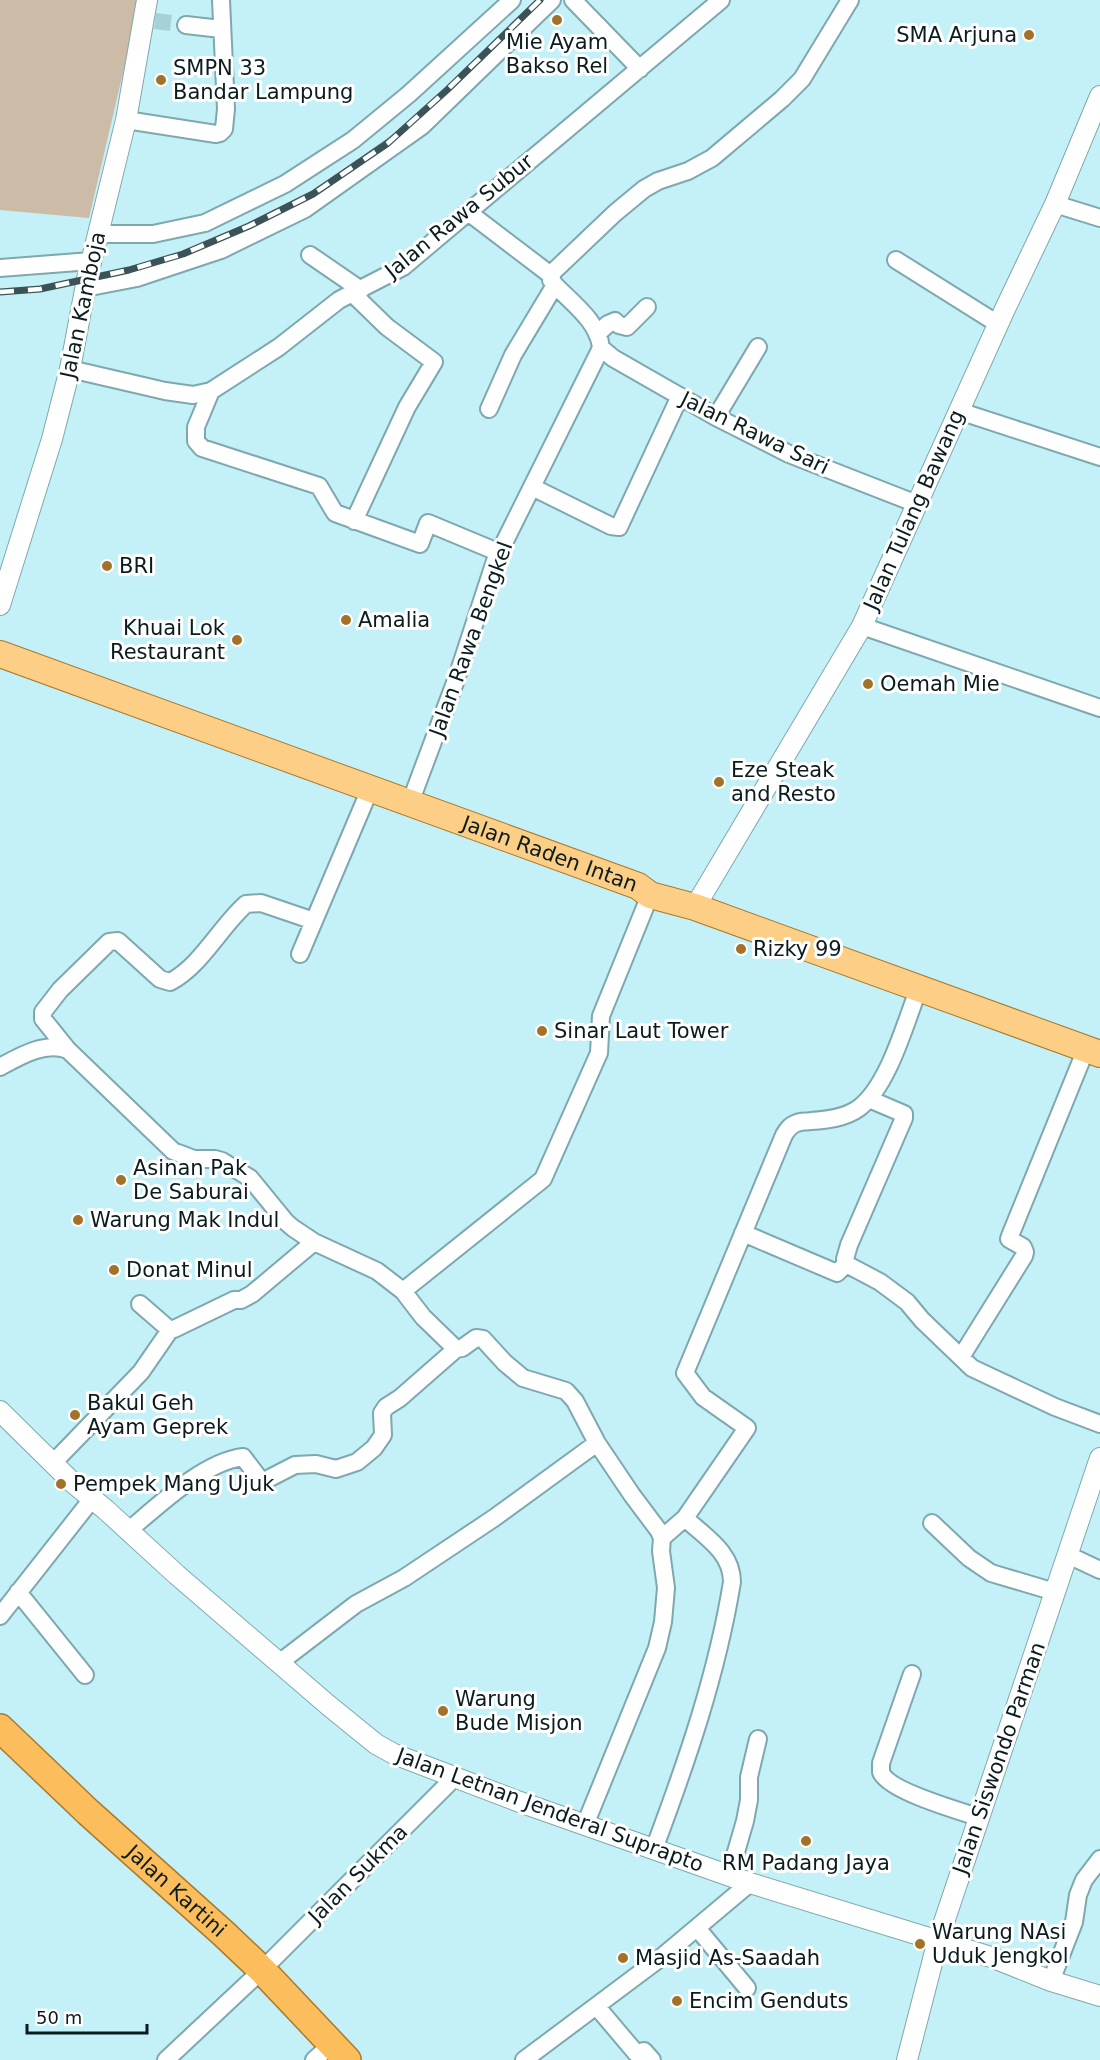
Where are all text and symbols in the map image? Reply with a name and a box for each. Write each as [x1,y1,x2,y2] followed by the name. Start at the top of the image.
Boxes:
[550,13,564,27] marker: Mie Ayam Bakso Rel
[896,23,1017,47] place label: SMA Arjuna
[1022,28,1036,42] marker: SMA Arjuna
[506,30,608,78] place label: Mie Ayam Bakso Rel
[173,56,353,104] place label: SMPN 33 Bandar Lampung
[154,73,168,87] marker: SMPN 33 Bandar Lampung
[379,149,538,284] street label: Jalan Rawa Subur
[55,229,110,382] street label: Jalan Kamboja
[675,386,833,479] street label: Jalan Rawa Sari
[858,406,969,616] street label: Jalan Tulang Bawang
[424,538,517,742] street label: Jalan Rawa Bengkel
[119,554,154,578] place label: BRI
[100,559,114,573] marker: BRI
[358,608,430,632] place label: Amalia
[339,613,353,627] marker: Amalia
[110,616,226,664] place label: Khuai Lok Restaurant
[230,633,244,647] marker: Khuai Lok Restaurant
[880,672,1000,696] place label: Oemah Mie
[861,677,875,691] marker: Oemah Mie
[731,758,836,806] place label: Eze Steak and Resto
[712,775,726,789] marker: Eze Steak and Resto
[457,810,641,897] street label: Jalan Raden Intan
[753,937,842,961] place label: Rizky 99
[734,942,748,956] marker: Rizky 99
[554,1019,729,1043] place label: Sinar Laut Tower
[535,1024,549,1038] marker: Sinar Laut Tower
[133,1156,249,1204] place label: Asinan Pak De Saburai
[114,1173,128,1187] marker: Asinan Pak De Saburai
[90,1208,279,1232] place label: Warung Mak Indul
[71,1213,85,1227] marker: Warung Mak Indul
[126,1258,253,1282] place label: Donat Minul
[107,1263,121,1277] marker: Donat Minul
[87,1391,229,1439] place label: Bakul Geh Ayam Geprek
[68,1408,82,1422] marker: Bakul Geh Ayam Geprek
[73,1472,275,1496] place label: Pempek Mang Ujuk
[54,1477,68,1491] marker: Pempek Mang Ujuk
[947,1639,1050,1879] street label: Jalan Siswondo Parman
[455,1687,583,1735] place label: Warung Bude Misjon
[436,1704,450,1718] marker: Warung Bude Misjon
[391,1742,707,1877] street label: Jalan Letnan Jenderal Suprapto
[302,1820,412,1930] street label: Jalan Sukma
[799,1834,813,1848] marker: RM Padang Jaya
[120,1839,231,1942] street label: Jalan Kartini
[722,1851,890,1875] place label: RM Padang Jaya
[932,1920,1069,1968] place label: Warung NAsi Uduk Jengkol
[913,1937,927,1951] marker: Warung NAsi Uduk Jengkol
[635,1946,820,1970] place label: Masjid As-Saadah
[616,1951,630,1965] marker: Masjid As-Saadah
[689,1989,848,2013] place label: Encim Genduts
[670,1994,684,2008] marker: Encim Genduts
[27,1997,147,2035] scale bar
[36,2007,82,2028] text: 50 m

